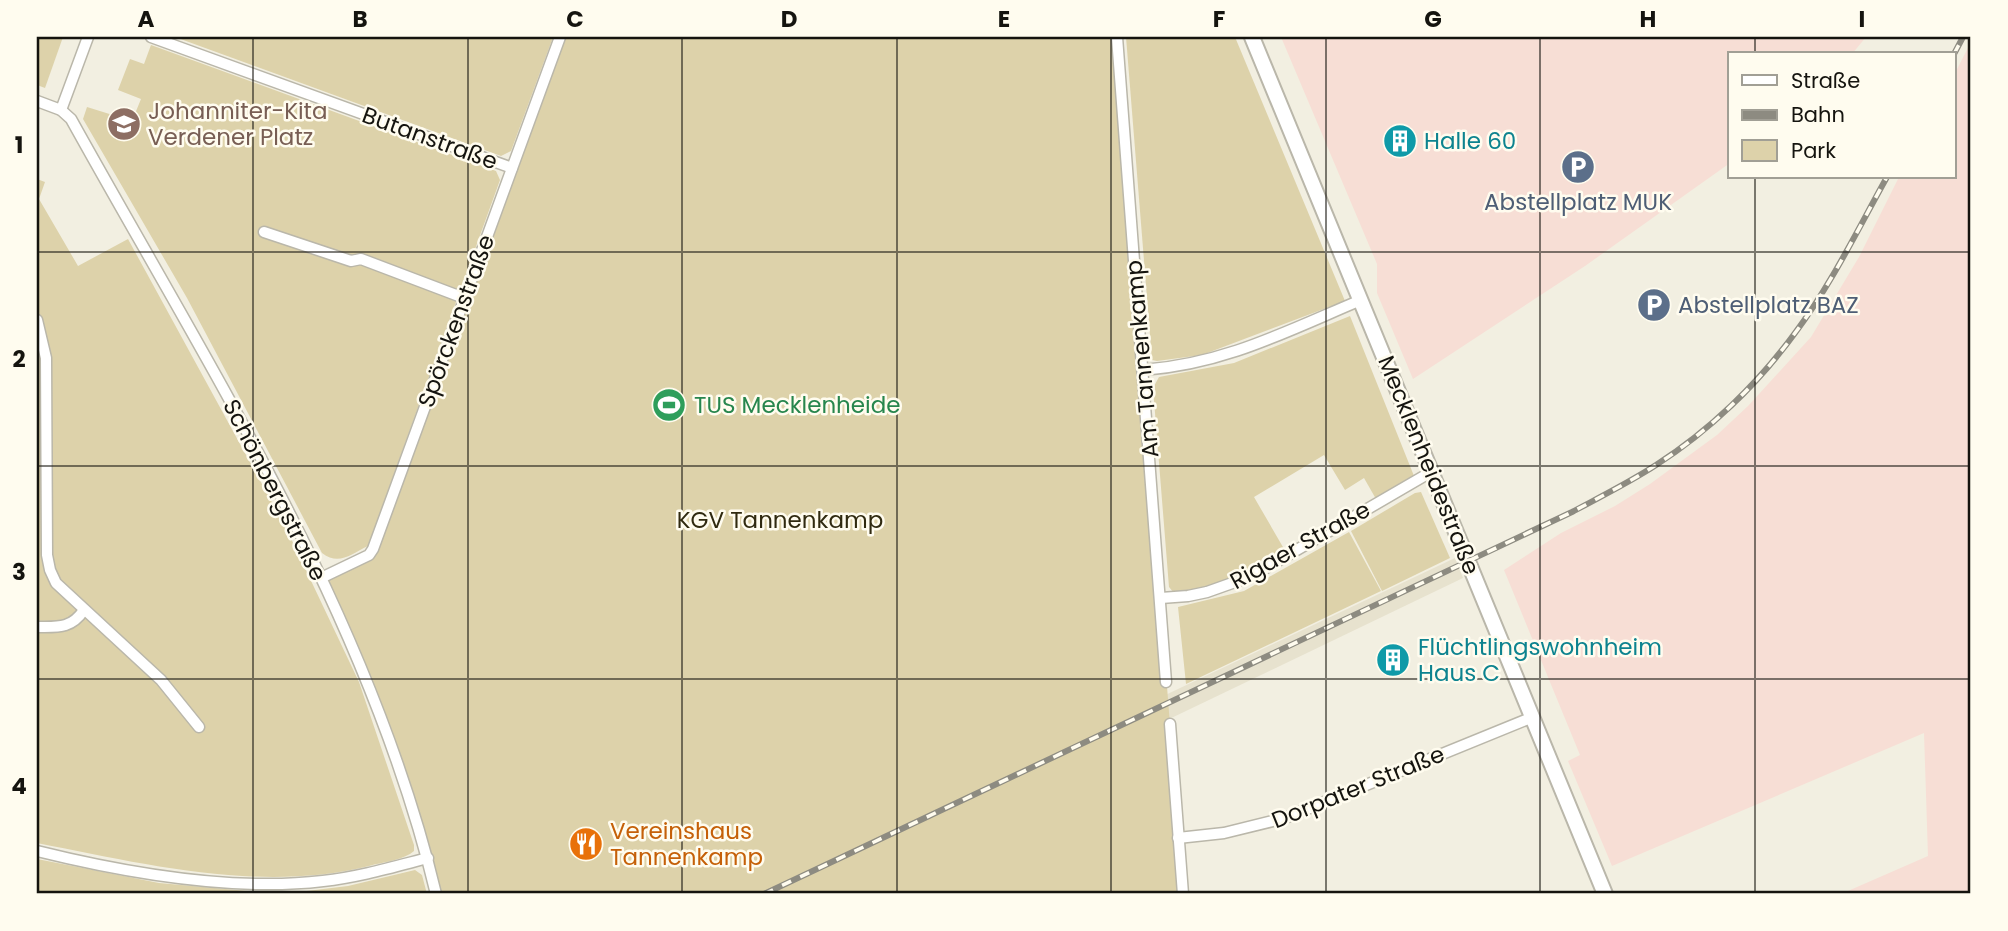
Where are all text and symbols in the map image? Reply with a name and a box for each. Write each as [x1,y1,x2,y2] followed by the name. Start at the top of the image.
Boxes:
[138,3,155,35] text: A
[352,3,368,35] text: B
[566,3,584,35] text: C
[781,3,797,35] text: D
[998,3,1010,35] text: E
[1213,3,1225,35] text: F
[1424,3,1442,35] text: G
[1640,3,1656,35] text: H
[1859,3,1865,35] text: I
[1728,52,1955,178] legend
[1791,66,1860,95] text: Straße
[148,95,328,153] place label: Johanniter-Kita Verdener Platz
[358,99,502,177] street label: Butanstraße
[1791,100,1845,129] text: Bahn
[105,105,143,143] school or university icon: Johanniter-Kita Verdener Platz
[1381,122,1419,160] building icon: Halle 60
[1424,125,1516,157] place label: Halle 60
[15,129,23,161] text: 1
[1791,136,1836,165] text: Park
[1559,148,1597,186] parking icon: Abstellplatz MUK
[1484,186,1672,218] place label: Abstellplatz MUK
[410,230,502,412] street label: Spörckenstraße
[1117,259,1167,459] street label: Am Tannenkamp
[1635,286,1673,324] parking icon: Abstellplatz BAZ
[1678,289,1859,321] place label: Abstellplatz BAZ
[12,343,26,375] text: 2
[1370,351,1488,579] street label: Mecklenheidestraße
[650,386,688,424] sports icon: TUS Mecklenheide
[694,389,901,421] place label: TUS Mecklenheide
[215,394,335,586] street label: Schönbergstraße
[1224,493,1376,597] street label: Rigaer Straße
[677,504,883,536] park label: KGV Tannenkamp
[12,556,26,588] text: 3
[1418,631,1662,689] place label: Flüchtlingswohnheim Haus C
[1374,641,1412,679] building icon: Flüchtlingswohnheim Haus C
[1267,738,1449,836] street label: Dorpater Straße
[11,770,27,802] text: 4
[610,815,763,873] place label: Vereinshaus Tannenkamp
[567,825,605,863] restaurant icon: Vereinshaus Tannenkamp

